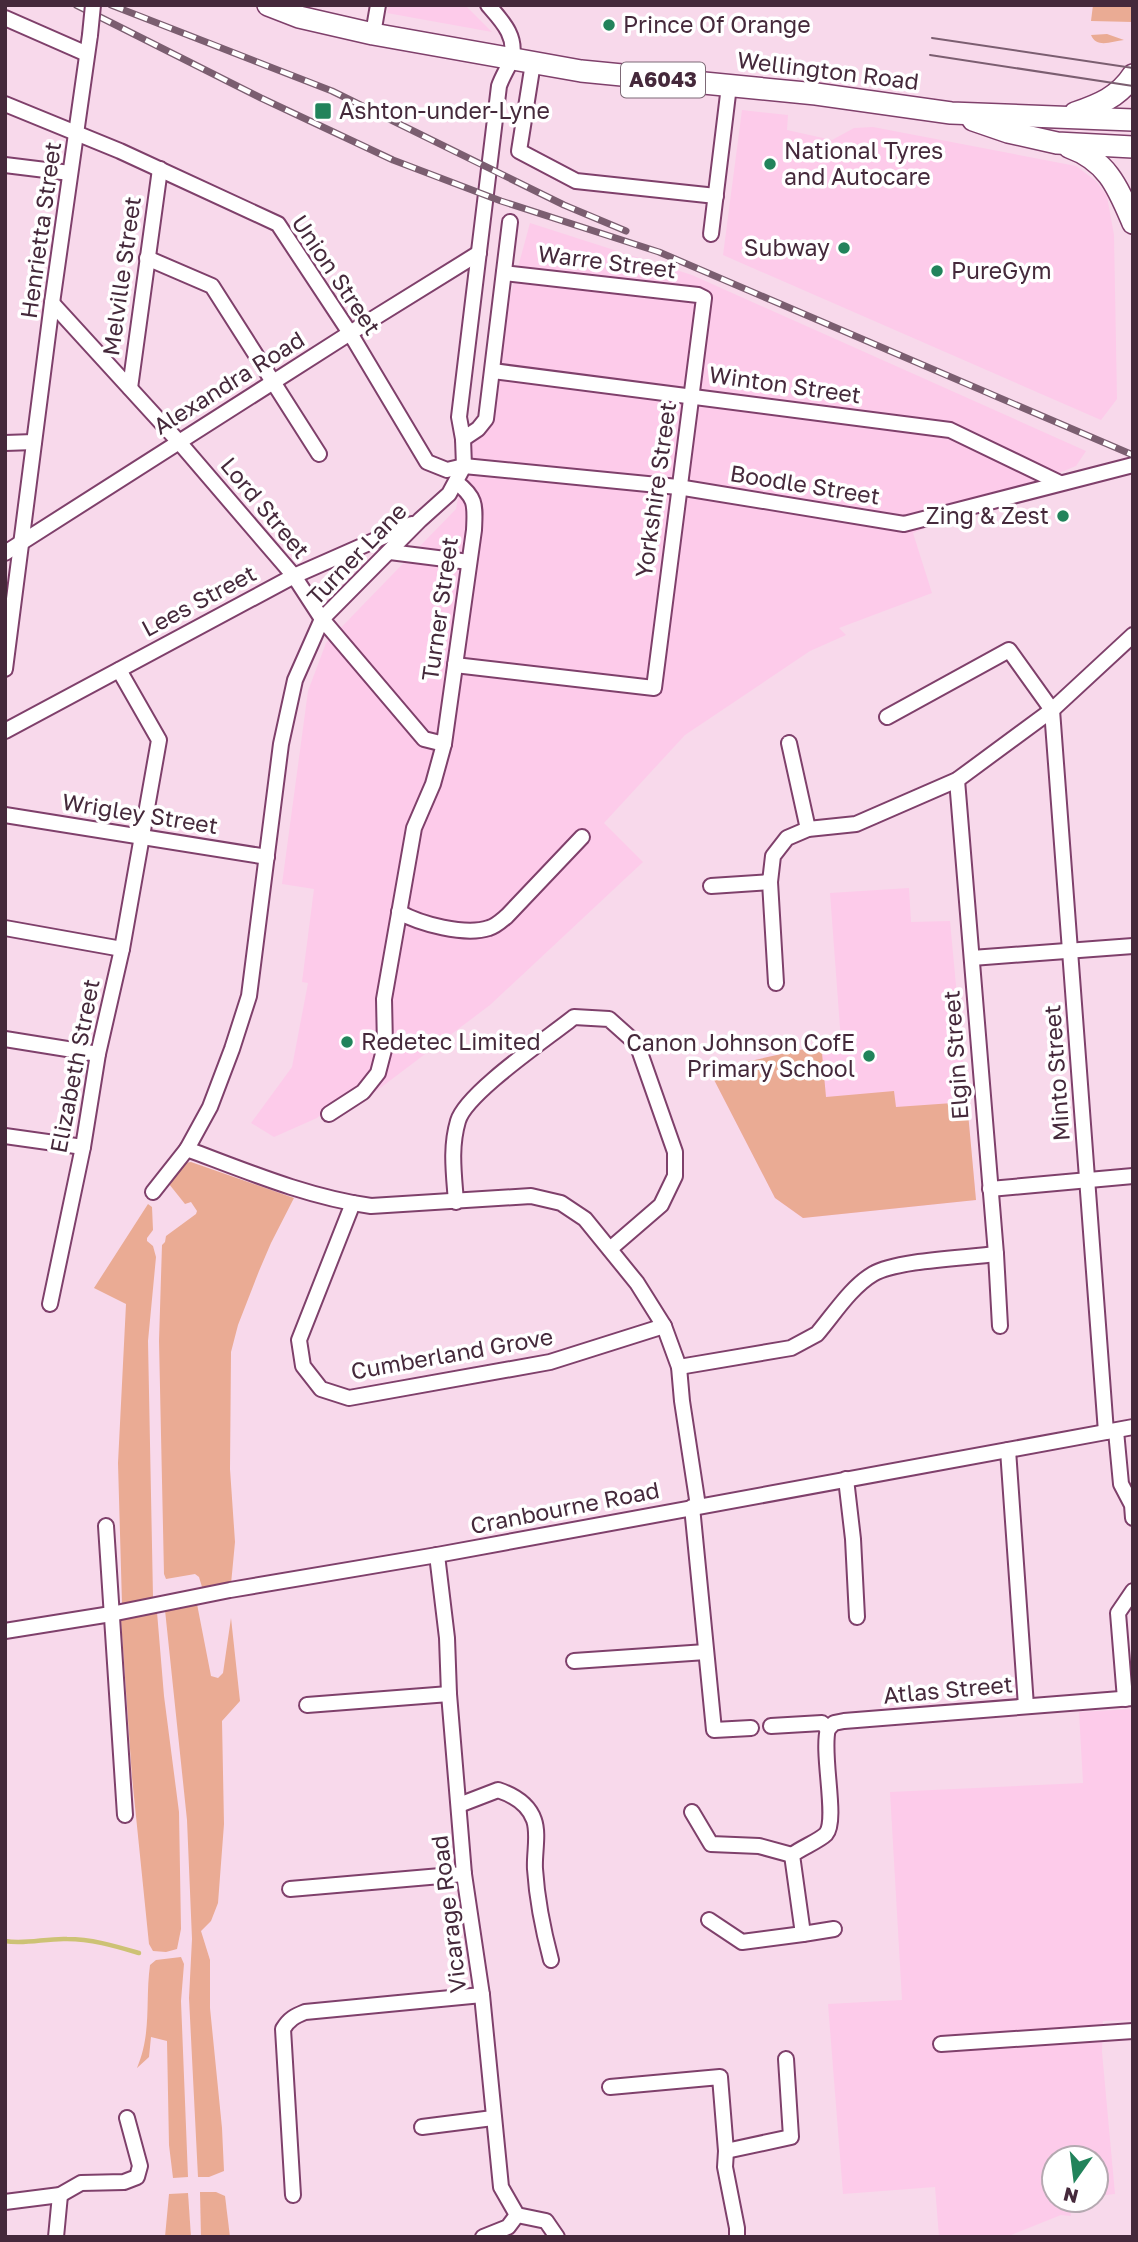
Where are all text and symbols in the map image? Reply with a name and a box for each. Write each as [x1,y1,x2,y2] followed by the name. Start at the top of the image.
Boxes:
[623,10,811,38] place label: Prince Of Orange
[601,17,617,33] marker: Prince Of Orange
[736,45,921,95] street label: Wellington Road
[621,62,705,98] road number: A6043
[339,96,550,124] place label: Ashton-under-Lyne
[313,101,333,121] marker: Ashton-under-Lyne
[784,136,943,190] place label: National Tyres and Autocare
[14,140,66,320] street label: Henrietta Street
[762,156,778,172] marker: National Tyres and Autocare
[96,194,146,357] street label: Melville Street
[286,209,387,340] street label: Union Street
[744,233,830,261] place label: Subway
[536,239,678,283] street label: Warre Street
[836,240,852,256] marker: Subway
[951,256,1052,284] place label: PureGym
[929,263,945,279] marker: PureGym
[148,325,309,440] street label: Alexandra Road
[707,359,863,409] street label: Winton Street
[629,400,681,579] street label: Yorkshire Street
[215,451,316,564] street label: Lord Street
[728,458,882,510] street label: Boodle Street
[301,496,412,610] street label: Turner Lane
[926,501,1049,529] place label: Zing & Zest
[1055,508,1071,524] marker: Zing & Zest
[415,535,463,683] street label: Turner Street
[137,558,261,642] street label: Lees Street
[60,787,220,839] street label: Wrigley Street
[43,976,105,1155] street label: Elizabeth Street
[937,990,973,1121] street label: Elgin Street
[1037,1004,1075,1142] street label: Minto Street
[361,1027,541,1055] place label: Redetec Limited
[626,1028,855,1082] place label: Canon Johnson CofE Primary School
[339,1034,355,1050] marker: Redetec Limited
[861,1048,877,1064] marker: Canon Johnson CofE Primary School
[349,1321,555,1385] street label: Cumberland Grove
[468,1475,662,1539] street label: Cranbourne Road
[882,1669,1014,1709] street label: Atlas Street
[424,1834,472,1994] street label: Vicarage Road
[1040,2144,1110,2214] north arrow
[1061,2183,1081,2209] text: N

